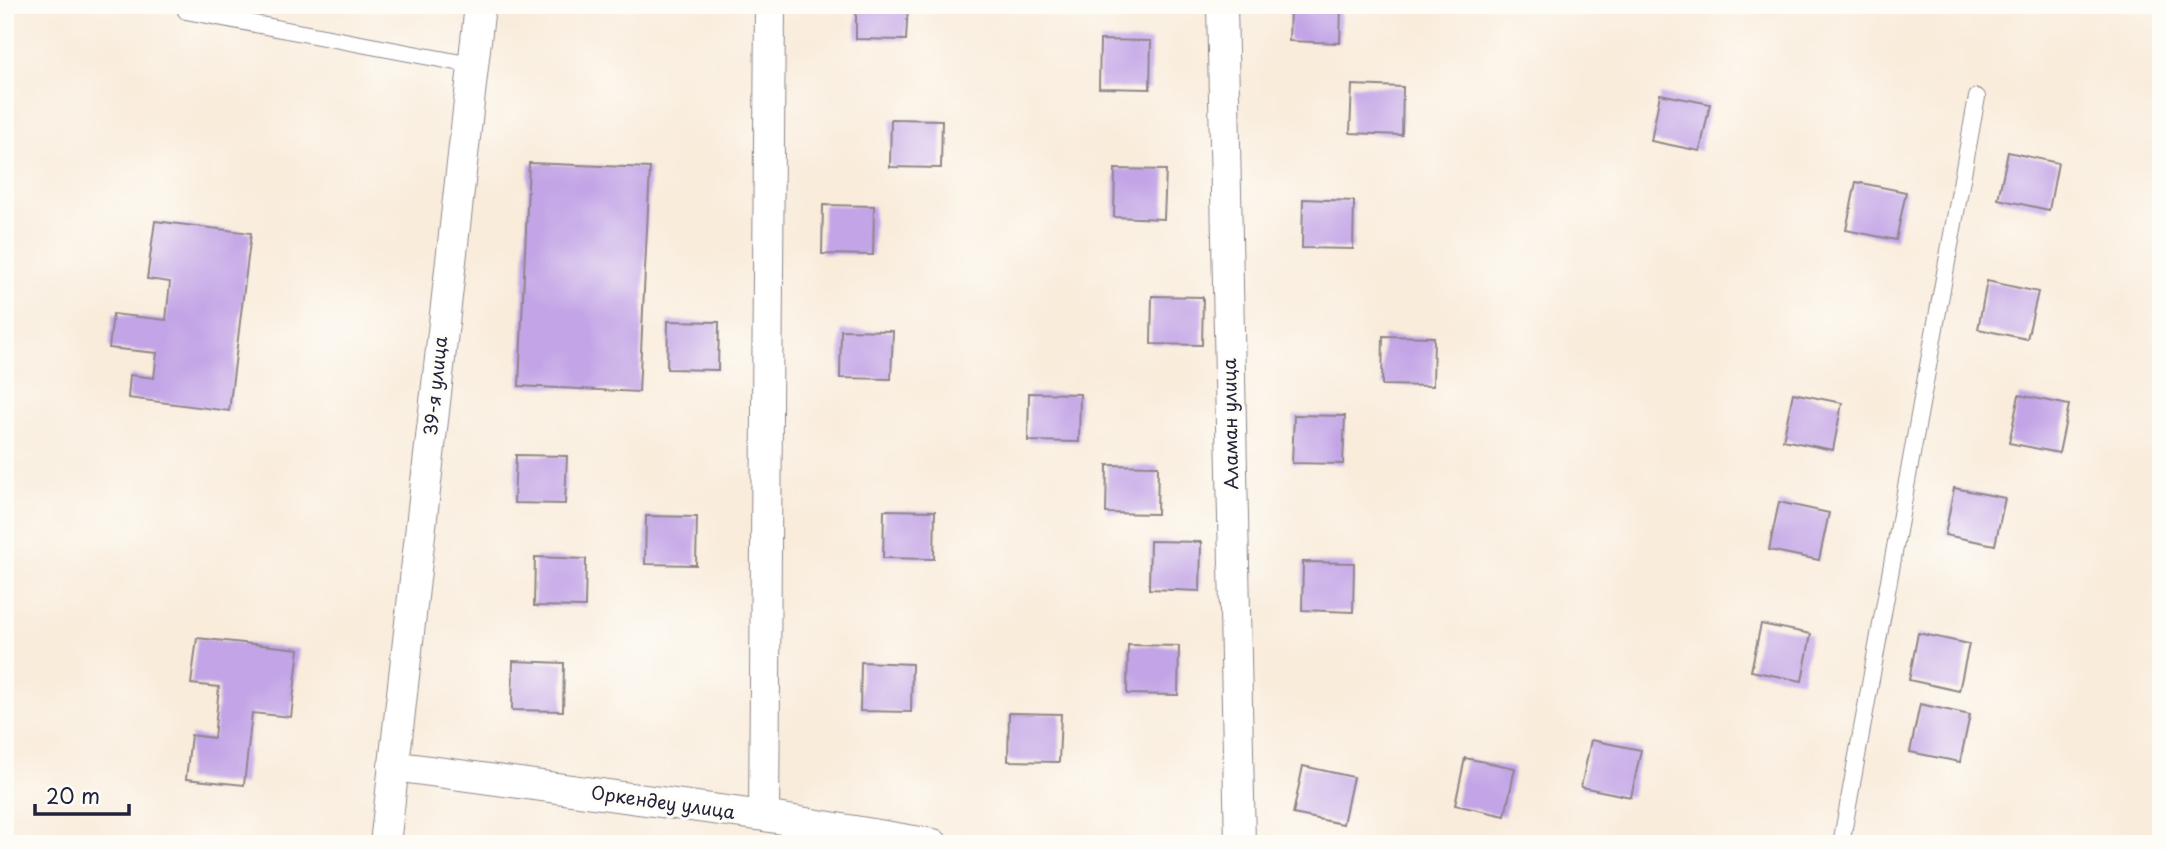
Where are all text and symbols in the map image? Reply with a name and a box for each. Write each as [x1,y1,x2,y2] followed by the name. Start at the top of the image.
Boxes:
[416,334,453,437] street label: 39-я улица
[1215,358,1244,490] street label: Аламан улица
[35,772,130,816] scale bar
[589,778,738,825] street label: Оркендеу улица
[46,779,100,811] text: 20 m

